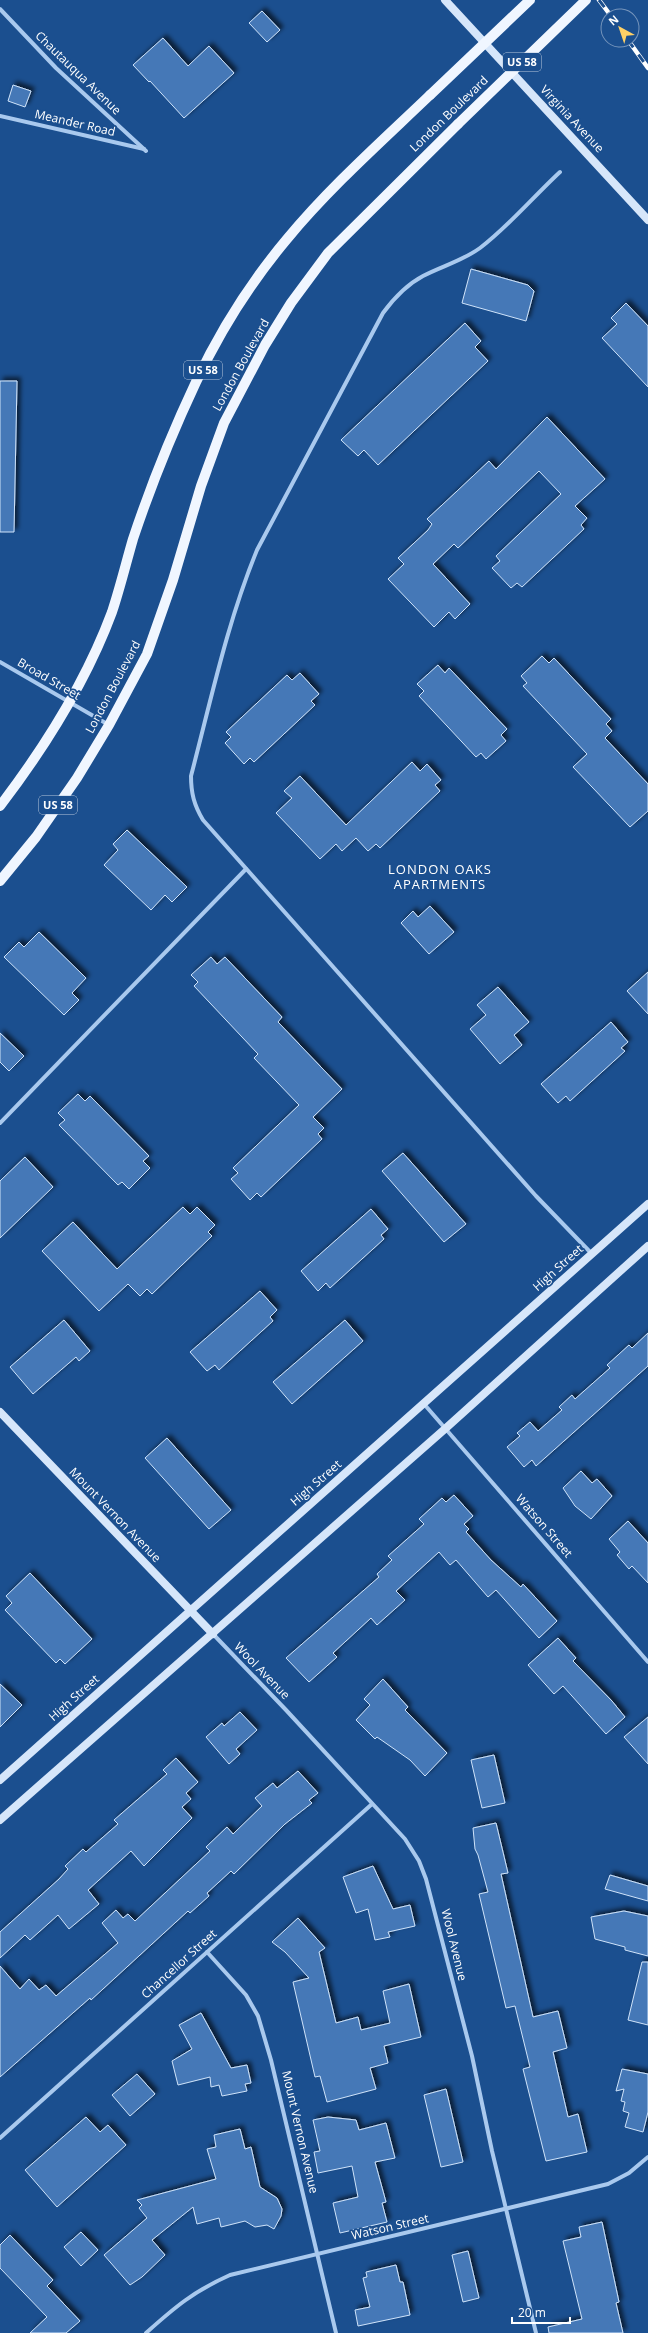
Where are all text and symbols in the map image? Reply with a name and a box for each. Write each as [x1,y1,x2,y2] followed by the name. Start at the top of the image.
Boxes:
[600,8,640,48] north arrow
[605,11,622,29] text: N
[32,27,125,118] street label: Chautauqua Avenue
[503,53,541,71] road number: US 58
[406,72,492,155] street label: London Boulevard
[537,81,608,156] street label: Virginia Avenue
[33,105,117,140] street label: Meander Road
[208,316,273,414] street label: London Boulevard
[184,361,222,379] road number: US 58
[81,637,144,736] street label: London Boulevard
[14,654,84,704] street label: Broad Street
[39,796,77,814] road number: US 58
[388,860,492,893] district label: LONDON OAKS APARTMENTS
[529,1240,587,1295] street label: High Street
[287,1456,345,1510] street label: High Street
[66,1464,165,1566] street label: Mount Vernon Avenue
[512,1490,577,1561] street label: Watson Street
[231,1638,294,1703] street label: Wool Avenue
[45,1670,103,1725] street label: High Street
[437,1907,472,1983] street label: Wool Avenue
[137,1925,220,2002] street label: Chancellor Street
[278,2069,323,2195] street label: Mount Vernon Avenue
[350,2209,430,2244] street label: Watson Street
[512,2299,570,2325] scale bar
[518,2304,546,2321] text: 20 m

